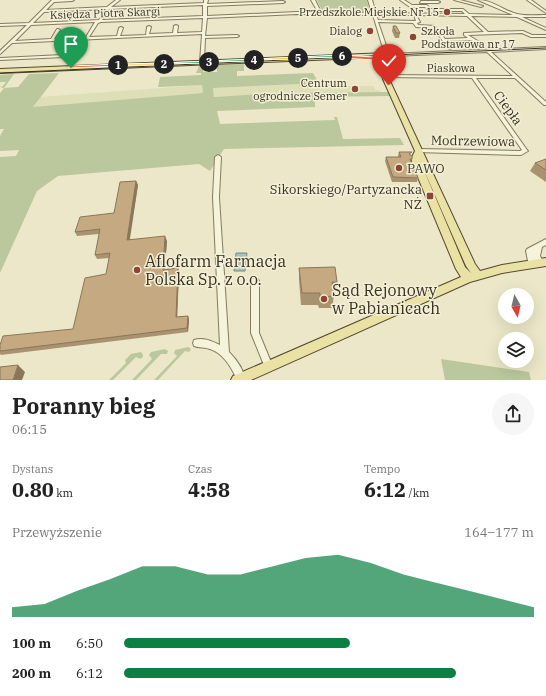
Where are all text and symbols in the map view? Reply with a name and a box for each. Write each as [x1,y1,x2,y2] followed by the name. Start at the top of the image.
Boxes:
[50,4,161,22] street label: Księdza Piotra Skargi
[299,5,439,19] place label: Przedszkole Miejskie Nr 15
[442,7,452,17] marker: Przedszkole Miejskie Nr 15
[329,24,362,38] place label: Dialog
[421,24,515,51] place label: Szkoła Podstawowa nr 17
[365,26,375,36] marker: Dialog
[54,27,88,68] pin
[408,32,418,42] marker: Szkoła Podstawowa nr 17
[60,33,82,55] icon: arrive
[372,44,406,85] pin
[332,46,352,66] pin: 6
[288,48,308,68] pin: 5
[339,49,345,63] text: 6
[244,50,264,70] pin: 4
[378,50,400,72] icon: check
[295,51,301,65] text: 5
[199,52,219,72] pin: 3
[251,53,257,67] text: 4
[154,54,174,74] pin: 2
[108,55,128,75] pin: 1
[206,55,212,69] text: 3
[161,57,167,71] text: 2
[115,58,121,72] text: 1
[427,61,475,75] street label: Piaskowa
[253,76,348,103] place label: Centrum ogrodnicze Semer
[350,84,360,94] marker: Centrum ogrodnicze Semer
[490,87,526,129] street label: Ciepła
[431,132,515,150] street label: Modrzewiowa
[407,160,445,177] place label: PAWO
[394,163,404,173] marker: PAWO
[270,181,422,213] place label: Sikorskiego/Partyzancka NŻ
[425,191,435,201] marker: Sikorskiego/Partyzancka NŻ
[145,251,287,289] place label: Aflofarm Farmacja Polska Sp. z o.o.
[132,265,142,275] marker: Aflofarm Farmacja Polska Sp. z o.o.
[332,280,440,318] place label: Sąd Rejonowy w Pabianicach
[498,288,534,324] north arrow
[498,288,534,368] map controls
[319,294,329,304] marker: Sąd Rejonowy w Pabianicach
[498,332,534,368] button: layers
[12,391,156,420] text: Poranny bieg
[492,393,534,435] button: share
[12,421,47,438] text: 06:15
[12,462,53,476] text: Dystans
[188,462,212,476] text: Czas
[364,462,400,476] text: Tempo
[12,476,54,503] text: 0.80
[188,476,230,503] text: 4:58
[364,476,406,503] text: 6:12
[54,486,73,500] text: km
[406,486,430,500] text: /km
[12,524,102,541] text: Przewyższenie
[464,524,534,541] text: 164–177 m
[12,635,51,652] text: 100 m
[76,635,103,652] text: 6:50
[12,665,51,682] text: 200 m
[76,665,103,682] text: 6:12

